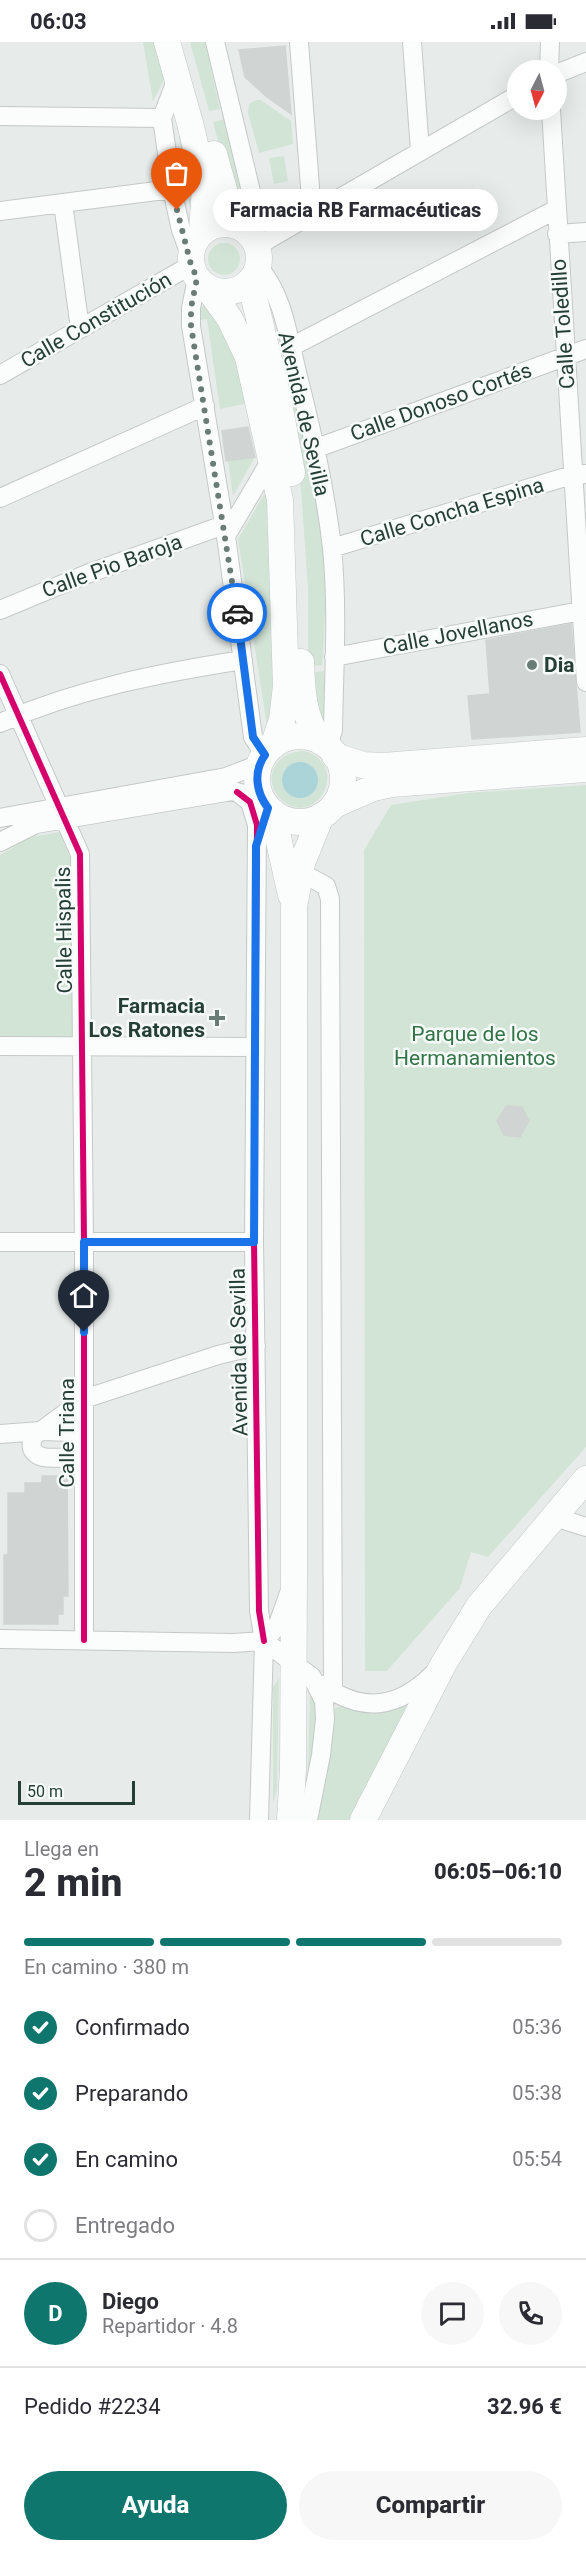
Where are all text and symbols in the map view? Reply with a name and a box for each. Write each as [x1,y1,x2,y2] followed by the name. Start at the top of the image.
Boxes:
[30,9,87,34] text: 06:03
[507,60,567,120] north arrow
[507,60,567,120] map controls
[151,148,202,210] pin
[160,157,193,190] icon: bag
[213,189,498,231] callout: Farmacia RB Farmacéuticas
[230,198,481,222] text: Farmacia RB Farmacéuticas
[546,258,580,390] street label: Calle Toledillo
[16,267,176,373] street label: Calle Constitución
[273,329,335,499] street label: Avenida de Sevilla
[347,358,535,446] street label: Calle Donoso Cortés
[357,473,547,551] street label: Calle Concha Espina
[39,530,185,602] street label: Calle Pio Baroja
[207,583,267,643] courier
[221,597,254,630] icon: car
[381,607,535,659] street label: Calle Jovellanos
[544,653,574,677] place label: Dia
[525,658,539,672] marker: Dia
[51,866,77,994] street label: Calle Hispalis
[89,994,205,1042] place label: Farmacia Los Ratones
[210,1011,224,1025] marker: Farmacia Los Ratones
[394,1022,556,1070] park label: Parque de los Hermanamientos
[226,1268,252,1436] street label: Avenida de Sevilla
[58,1270,109,1332] pin
[67,1279,100,1312] icon: home
[55,1378,79,1488] street label: Calle Triana
[18,1778,135,1806] scale bar
[27,1782,63,1801] text: 50 m
[24,1837,99,1861] text: Llega en
[434,1859,562,1884] text: 06:05–06:10
[24,1860,122,1906] text: 2 min
[24,1955,189,1979] text: En camino · 380 m
[24,2011,57,2044] icon: check
[75,2015,190,2040] text: Confirmado
[512,2015,562,2039] text: 05:36
[24,2077,57,2110] icon: check
[75,2081,188,2106] text: Preparando
[512,2081,562,2105] text: 05:38
[24,2143,57,2176] icon: check
[75,2147,178,2172] text: En camino
[512,2147,562,2171] text: 05:54
[75,2213,175,2238] text: Entregado
[421,2282,484,2345] button: chat
[499,2282,562,2345] button: phone
[102,2289,159,2314] text: Diego
[48,2301,63,2326] text: D
[102,2314,238,2338] text: Repartidor · 4.8
[24,2394,161,2419] text: Pedido #2234
[487,2394,562,2419] text: 32.96 €
[24,2471,287,2540] button: Ayuda
[299,2471,562,2540] button: Compartir

